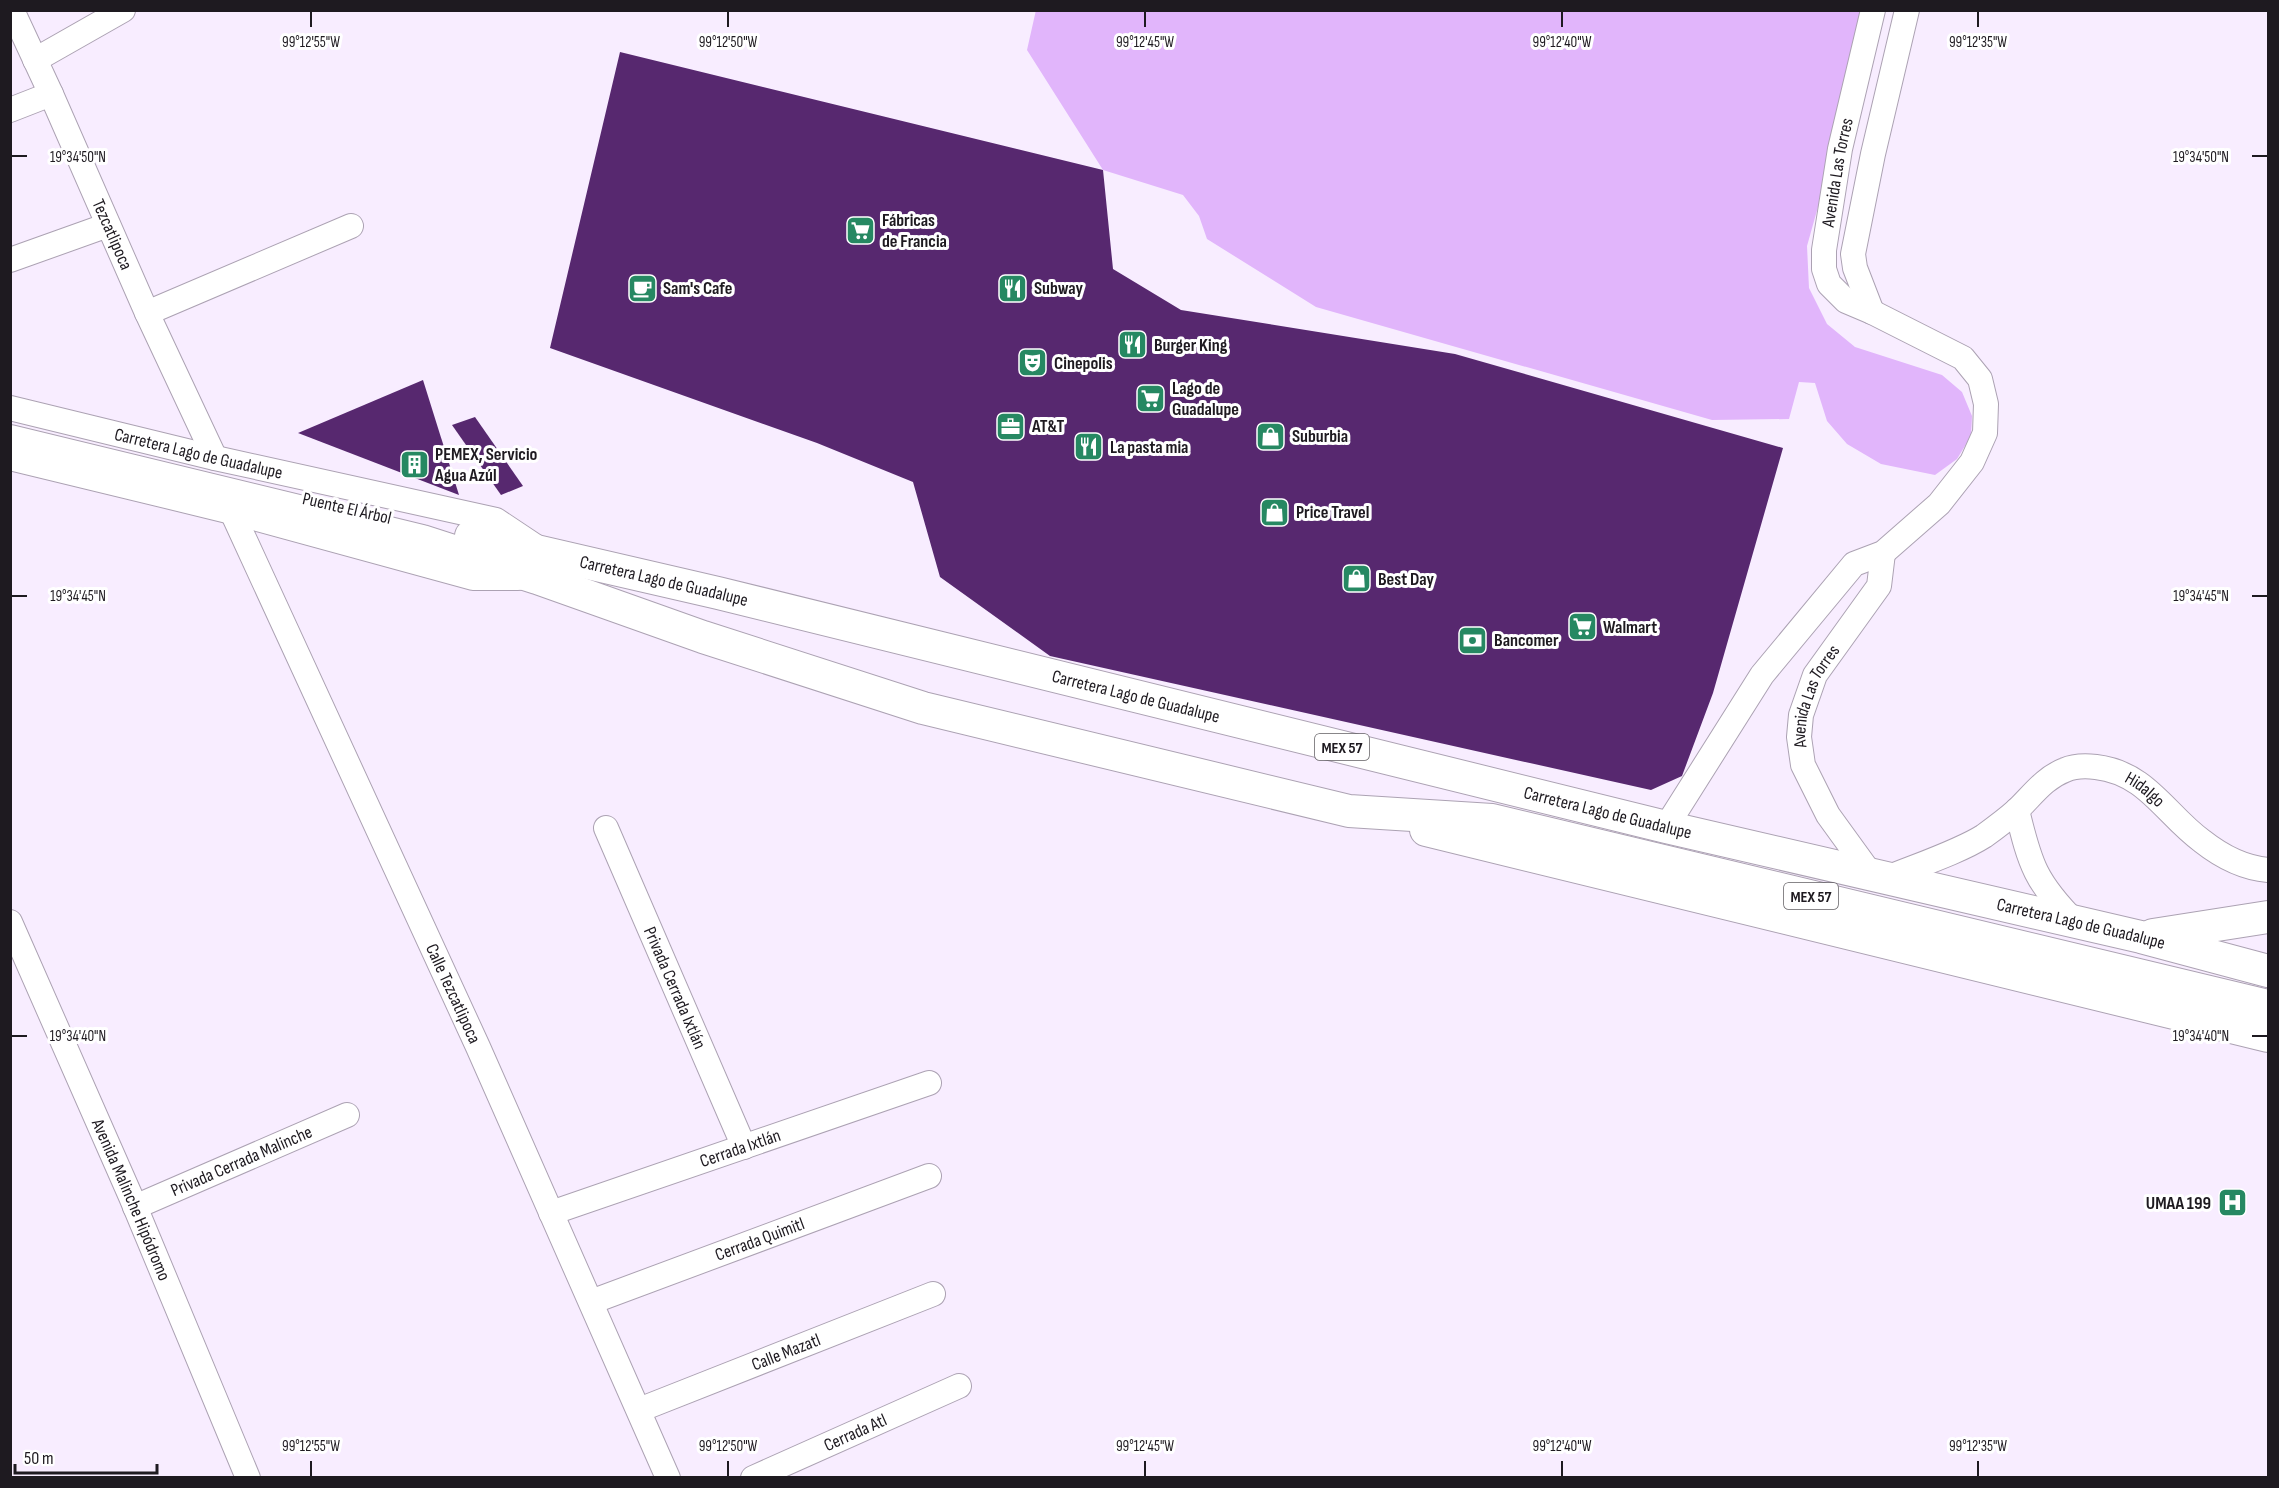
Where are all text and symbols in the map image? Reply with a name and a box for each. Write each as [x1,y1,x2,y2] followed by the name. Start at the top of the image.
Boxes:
[282,33,340,52] text: 99°12'55"W
[699,33,758,52] text: 99°12'50"W
[1116,33,1174,52] text: 99°12'45"W
[1533,33,1592,52] text: 99°12'40"W
[1949,33,2007,52] text: 99°12'35"W
[1818,116,1858,230] street label: Avenida Las Torres
[50,148,106,167] text: 19°34'50"N
[2173,148,2229,167] text: 19°34'50"N
[87,196,137,273] street label: Tezcatlipoca
[882,210,947,252] place label: Fábricas de Francia
[845,214,877,246] supermarket icon: Fábricas de Francia
[626,272,658,304] cafe icon: Sam's Cafe
[997,272,1029,304] restaurant icon: Subway
[663,278,732,299] place label: Sam's Cafe
[1034,278,1084,299] place label: Subway
[1117,329,1149,361] restaurant icon: Burger King
[1154,335,1228,356] place label: Burger King
[1017,347,1049,379] theatre icon: Cinepolis
[1054,353,1113,374] place label: Cinepolis
[1172,378,1239,420] place label: Lago de Guadalupe
[1135,382,1167,414] supermarket icon: Lago de Guadalupe
[995,410,1027,442] office icon: AT&T
[1031,416,1065,437] place label: AT&T
[1255,420,1287,452] shop icon: Suburbia
[112,424,285,484] street label: Carretera Lago de Guadalupe
[1292,426,1348,447] place label: Suburbia
[1073,431,1105,463] restaurant icon: La pasta mia
[1110,437,1188,458] place label: La pasta mia
[434,444,538,486] place label: PEMEX, Servicio Agua Azúl
[398,448,430,480] building icon: PEMEX, Servicio Agua Azúl
[300,488,393,529] street label: Puente El Árbol
[1259,496,1291,528] shop icon: Price Travel
[1296,502,1369,523] place label: Price Travel
[578,551,750,611] street label: Carretera Lago de Guadalupe
[1341,563,1373,595] shop icon: Best Day
[1378,569,1434,590] place label: Best Day
[50,587,106,606] text: 19°34'45"N
[2173,587,2229,606] text: 19°34'45"N
[1566,611,1598,643] supermarket icon: Walmart
[1603,617,1657,638] place label: Walmart
[1457,624,1489,656] bank icon: Bancomer
[1494,630,1559,651] place label: Bancomer
[1789,641,1844,750] street label: Avenida Las Torres
[1050,666,1222,727] street label: Carretera Lago de Guadalupe
[1315,734,1369,760] road number: MEX 57
[2121,767,2169,811] street label: Hidalgo
[1522,782,1694,844] street label: Carretera Lago de Guadalupe
[1784,883,1838,909] road number: MEX 57
[1995,894,2167,954] street label: Carretera Lago de Guadalupe
[639,924,710,1052] street label: Privada Cerrada Ixtlán
[421,941,485,1047] street label: Calle Tezcatlipoca
[50,1027,106,1046] text: 19°34'40"N
[2173,1027,2229,1046] text: 19°34'40"N
[87,1115,175,1284] street label: Avenida Malinche Hipódromo
[168,1121,315,1201] street label: Privada Cerrada Malinche
[697,1125,783,1172] street label: Cerrada Ixtlán
[2216,1187,2248,1219] hospital icon: UMAA 199
[2146,1193,2211,1214] place label: UMAA 199
[712,1213,807,1266] street label: Cerrada Quimitl
[749,1329,824,1375] street label: Calle Mazatl
[821,1410,890,1456] street label: Cerrada Atl
[15,1437,158,1475] scale bar
[282,1437,340,1456] text: 99°12'55"W
[699,1437,758,1456] text: 99°12'50"W
[1116,1437,1174,1456] text: 99°12'45"W
[1533,1437,1592,1456] text: 99°12'40"W
[1949,1437,2007,1456] text: 99°12'35"W
[24,1448,54,1469] text: 50 m

